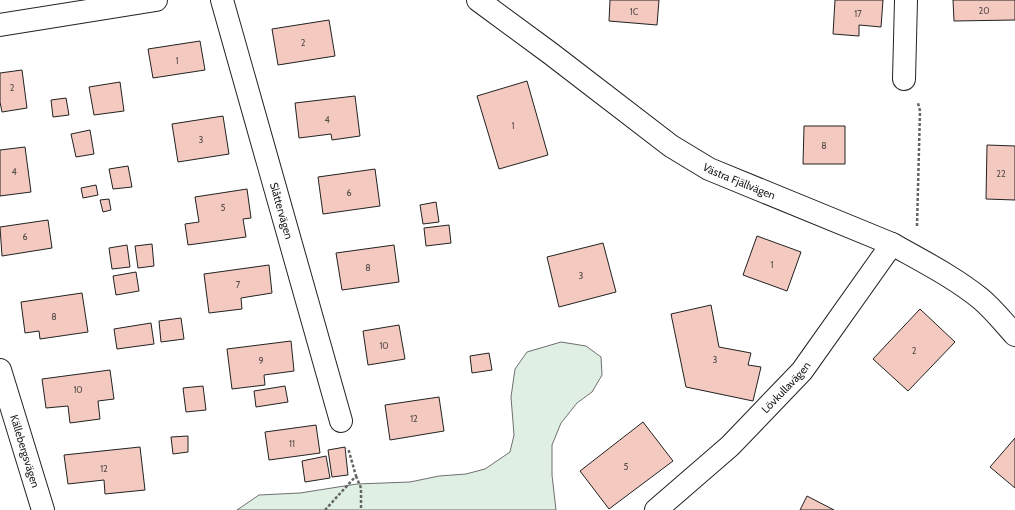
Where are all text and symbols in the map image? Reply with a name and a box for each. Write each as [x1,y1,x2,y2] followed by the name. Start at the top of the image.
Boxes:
[979,5,990,16] house number: 20
[630,6,639,17] house number: 1C
[854,8,862,19] house number: 17
[301,37,306,48] house number: 2
[176,55,179,66] house number: 1
[10,82,15,93] house number: 2
[324,114,330,125] house number: 4
[512,120,515,131] house number: 1
[199,134,204,145] house number: 3
[821,140,827,151] house number: 8
[700,160,778,203] street label: Västra Fjällvägen
[11,166,17,177] house number: 4
[996,168,1006,179] house number: 22
[267,181,296,241] street label: Slåttervägen
[346,187,352,198] house number: 6
[221,202,226,213] house number: 5
[22,231,28,242] house number: 6
[771,259,774,270] house number: 1
[365,262,371,273] house number: 8
[579,270,584,281] house number: 3
[236,279,241,290] house number: 7
[51,311,57,322] house number: 8
[379,340,389,351] house number: 10
[912,345,917,356] house number: 2
[713,354,718,365] house number: 3
[258,355,264,366] house number: 9
[758,359,814,416] street label: Lövkullavägen
[73,384,83,395] house number: 10
[7,413,43,489] street label: Källebergsvägen
[410,413,418,424] house number: 12
[289,438,295,449] house number: 11
[624,461,629,472] house number: 5
[100,463,108,474] house number: 12

